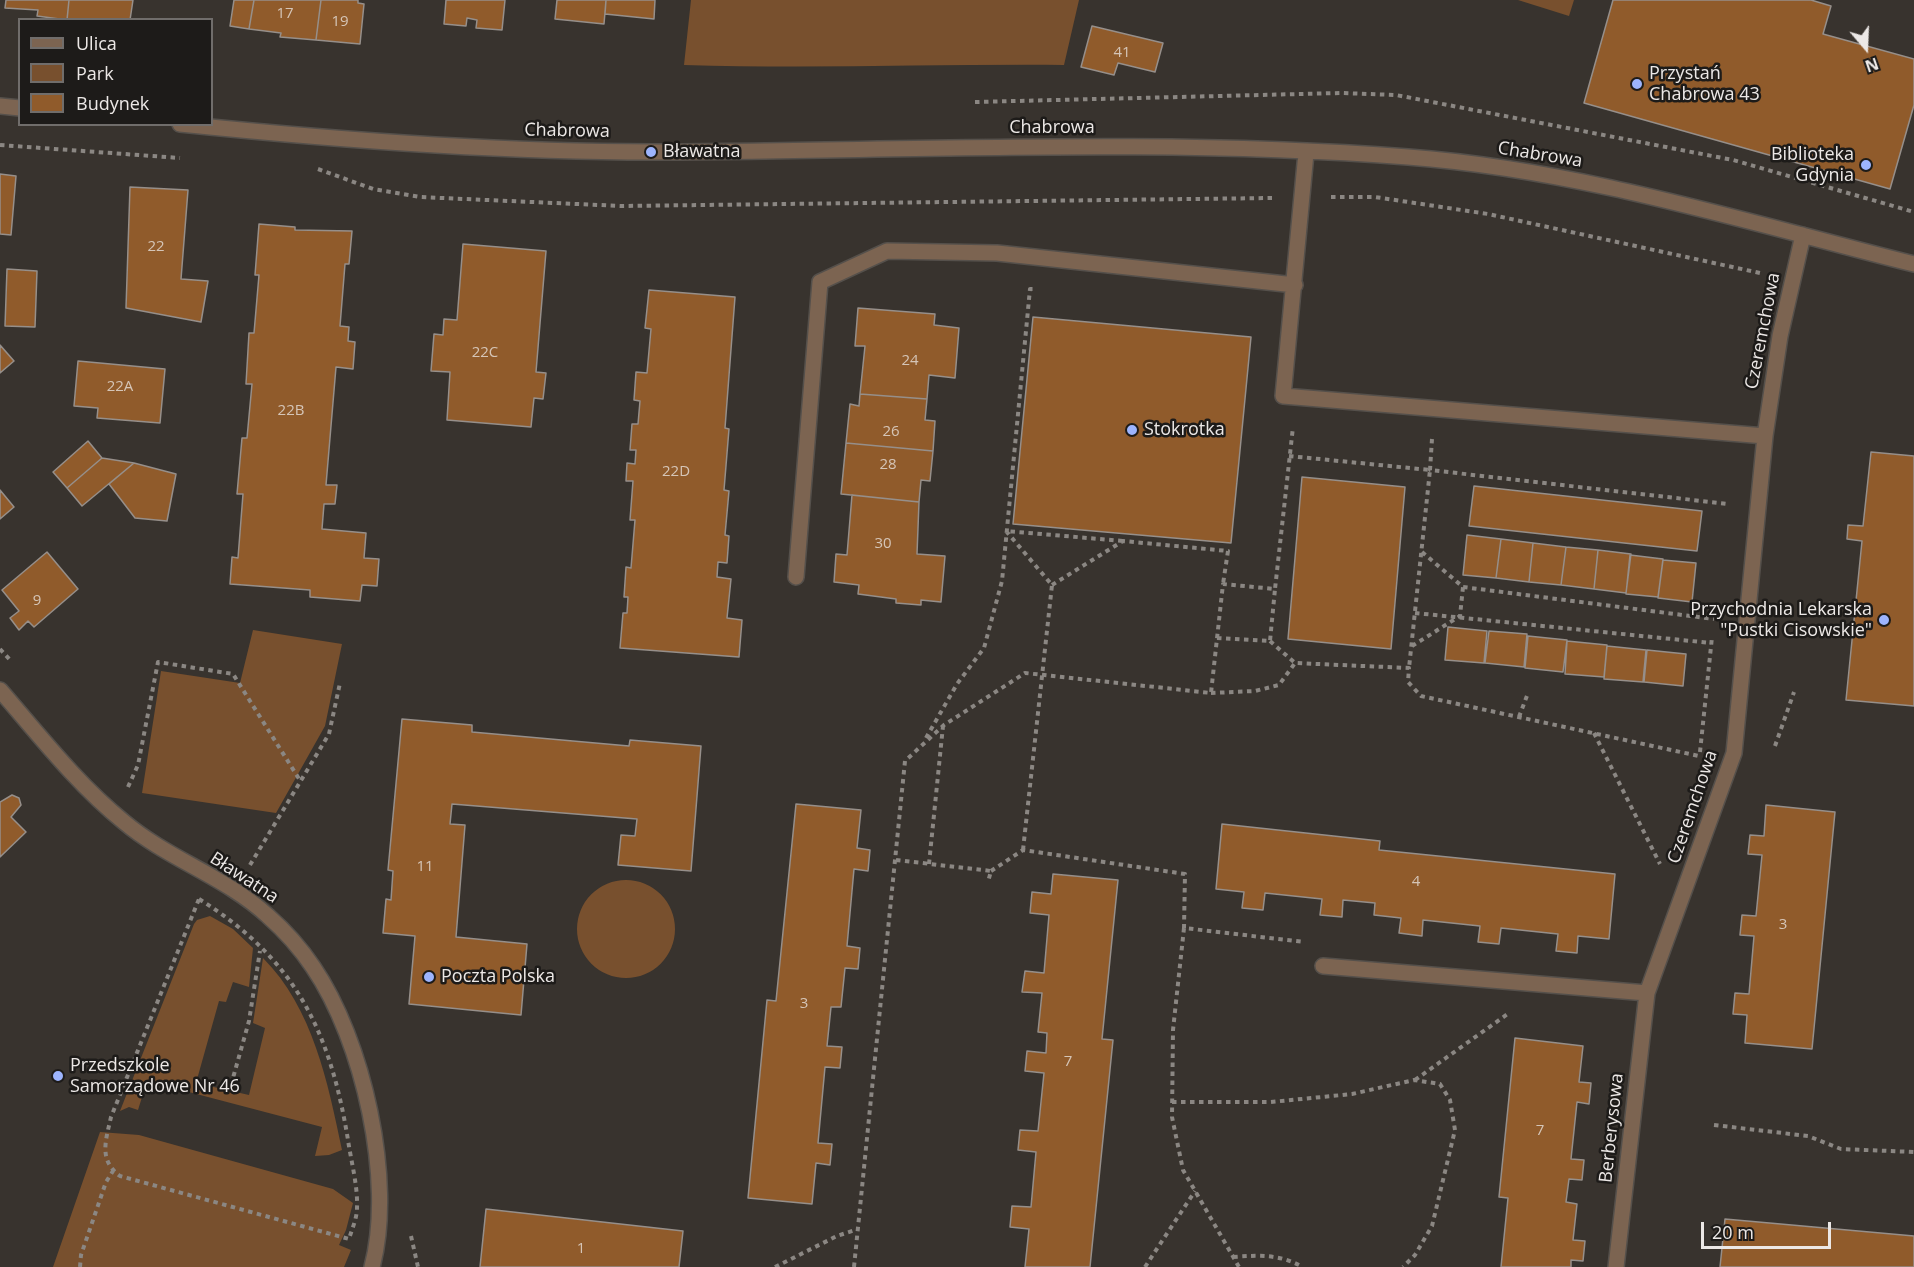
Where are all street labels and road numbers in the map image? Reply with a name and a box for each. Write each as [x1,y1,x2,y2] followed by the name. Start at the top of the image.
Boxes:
[1009,117,1095,139] street label: Chabrowa
[524,119,610,143] street label: Chabrowa
[1496,138,1584,172] street label: Chabrowa
[1741,271,1785,391] street label: Czeremchowa
[1664,747,1722,867] street label: Czeremchowa
[206,848,282,908] street label: Bławatna
[1596,1072,1628,1184] street label: Berberysowa

